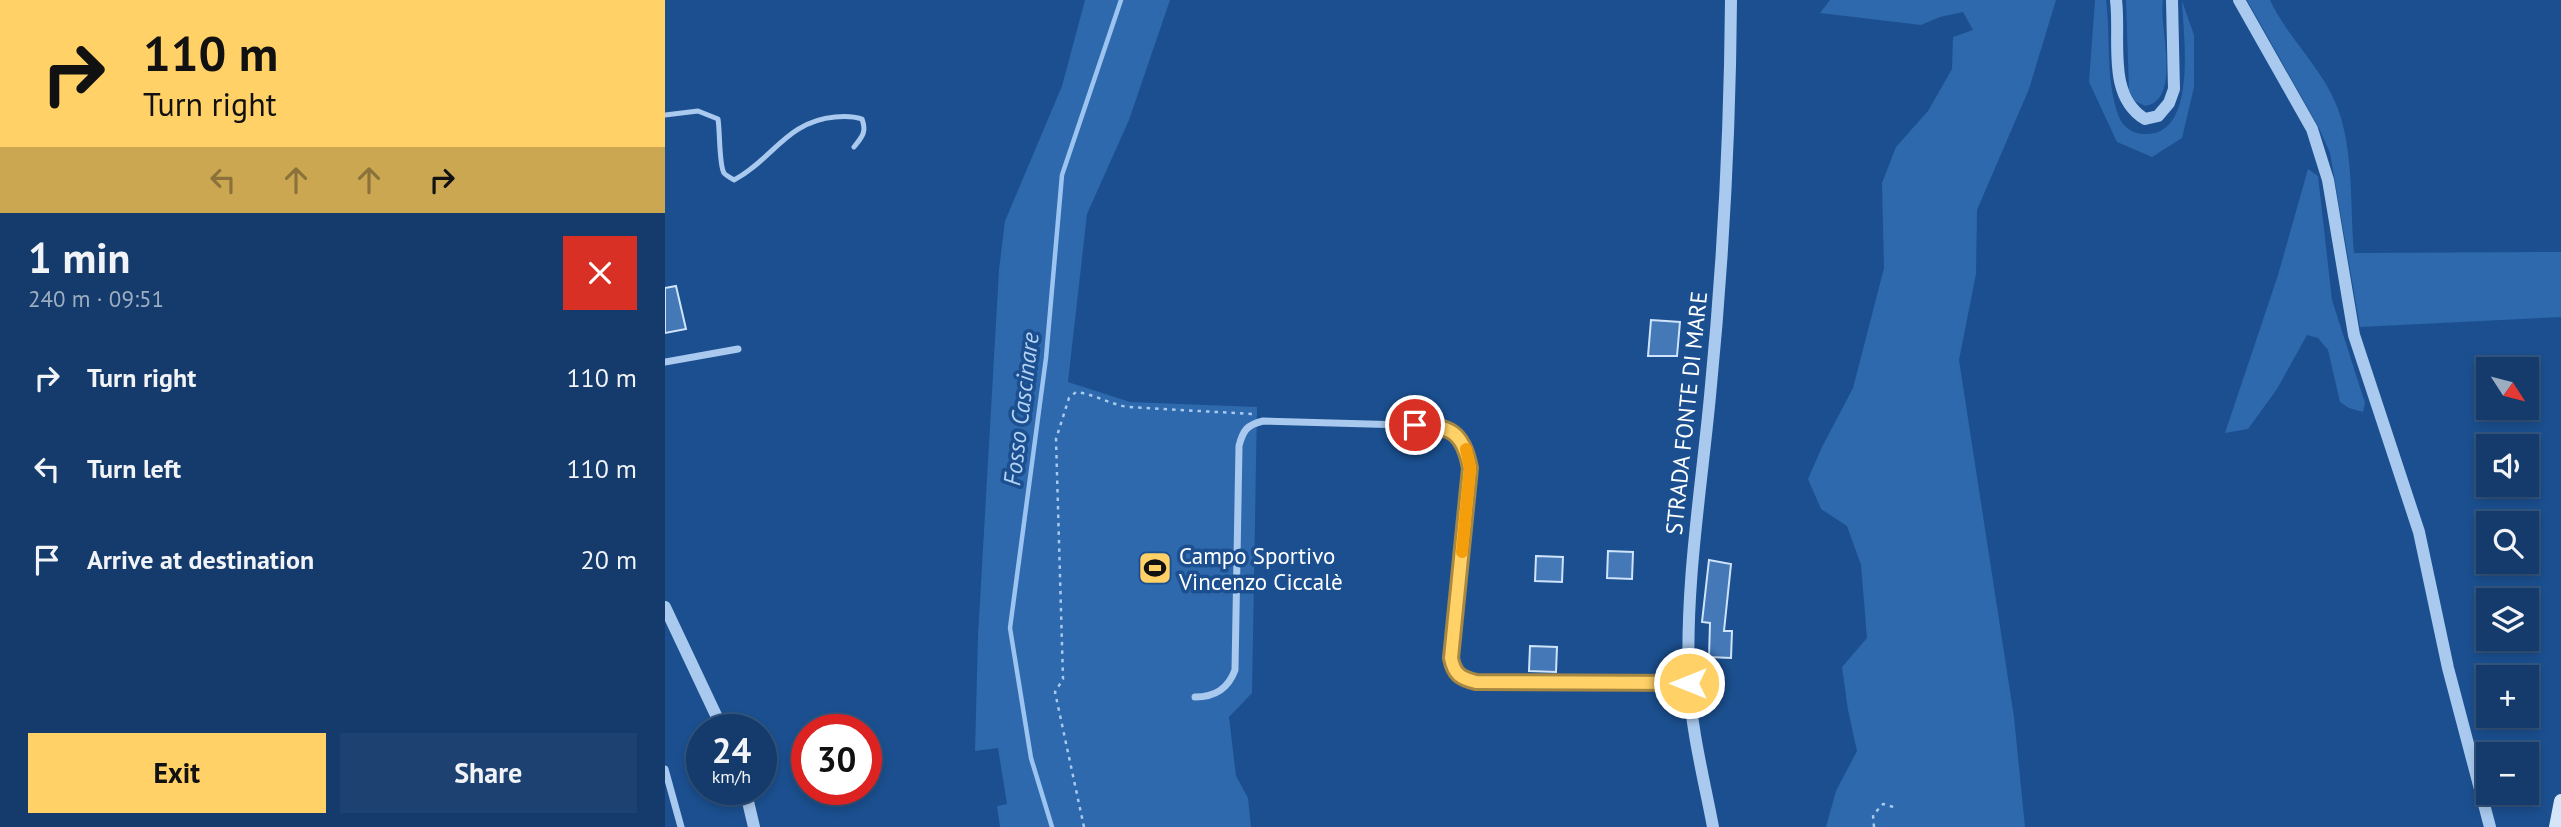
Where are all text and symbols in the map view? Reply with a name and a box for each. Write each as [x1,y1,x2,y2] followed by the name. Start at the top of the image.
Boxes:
[143,21,278,85] text: 110 m
[28,28,119,119] icon: right
[143,83,277,125] text: Turn right
[204,161,242,199] icon: left
[277,161,315,199] icon: ahead
[350,161,388,199] icon: ahead
[423,161,461,199] icon: right
[28,230,130,285] text: 1 min
[563,236,637,310] button: close
[28,284,164,313] text: 240 m · 09:51
[1659,290,1713,536] street label: STRADA FONTE DI MARE
[996,331,1046,487] water label: Fosso Cascinare
[2476,357,2539,420] north arrow
[2476,357,2539,805] map controls
[28,359,66,397] icon: right
[87,361,196,394] text: Turn right
[566,361,637,394] text: 110 m
[1385,395,1445,455] pin
[1396,406,1434,444] icon: arrive
[2476,434,2539,497] button: sound
[28,450,66,488] icon: left
[87,452,181,485] text: Turn left
[566,452,637,485] text: 110 m
[2476,511,2539,574] button: search
[28,541,66,579] icon: arrive
[1178,541,1343,596] place label: Campo Sportivo Vincenzo Ciccalè
[87,543,314,576] text: Arrive at destination
[581,543,637,576] text: 20 m
[1136,549,1174,587] sports icon: Campo Sportivo Vincenzo Ciccalè
[2476,588,2539,651] button: layers
[1652,646,1726,720] position arrow
[2476,665,2539,728] button: +
[791,714,882,805] speed limit sign: 30
[712,727,751,773] text: 24
[28,733,326,813] button: Exit
[340,733,637,813] button: Share
[2476,742,2539,805] button: −
[712,765,751,788] text: km/h

